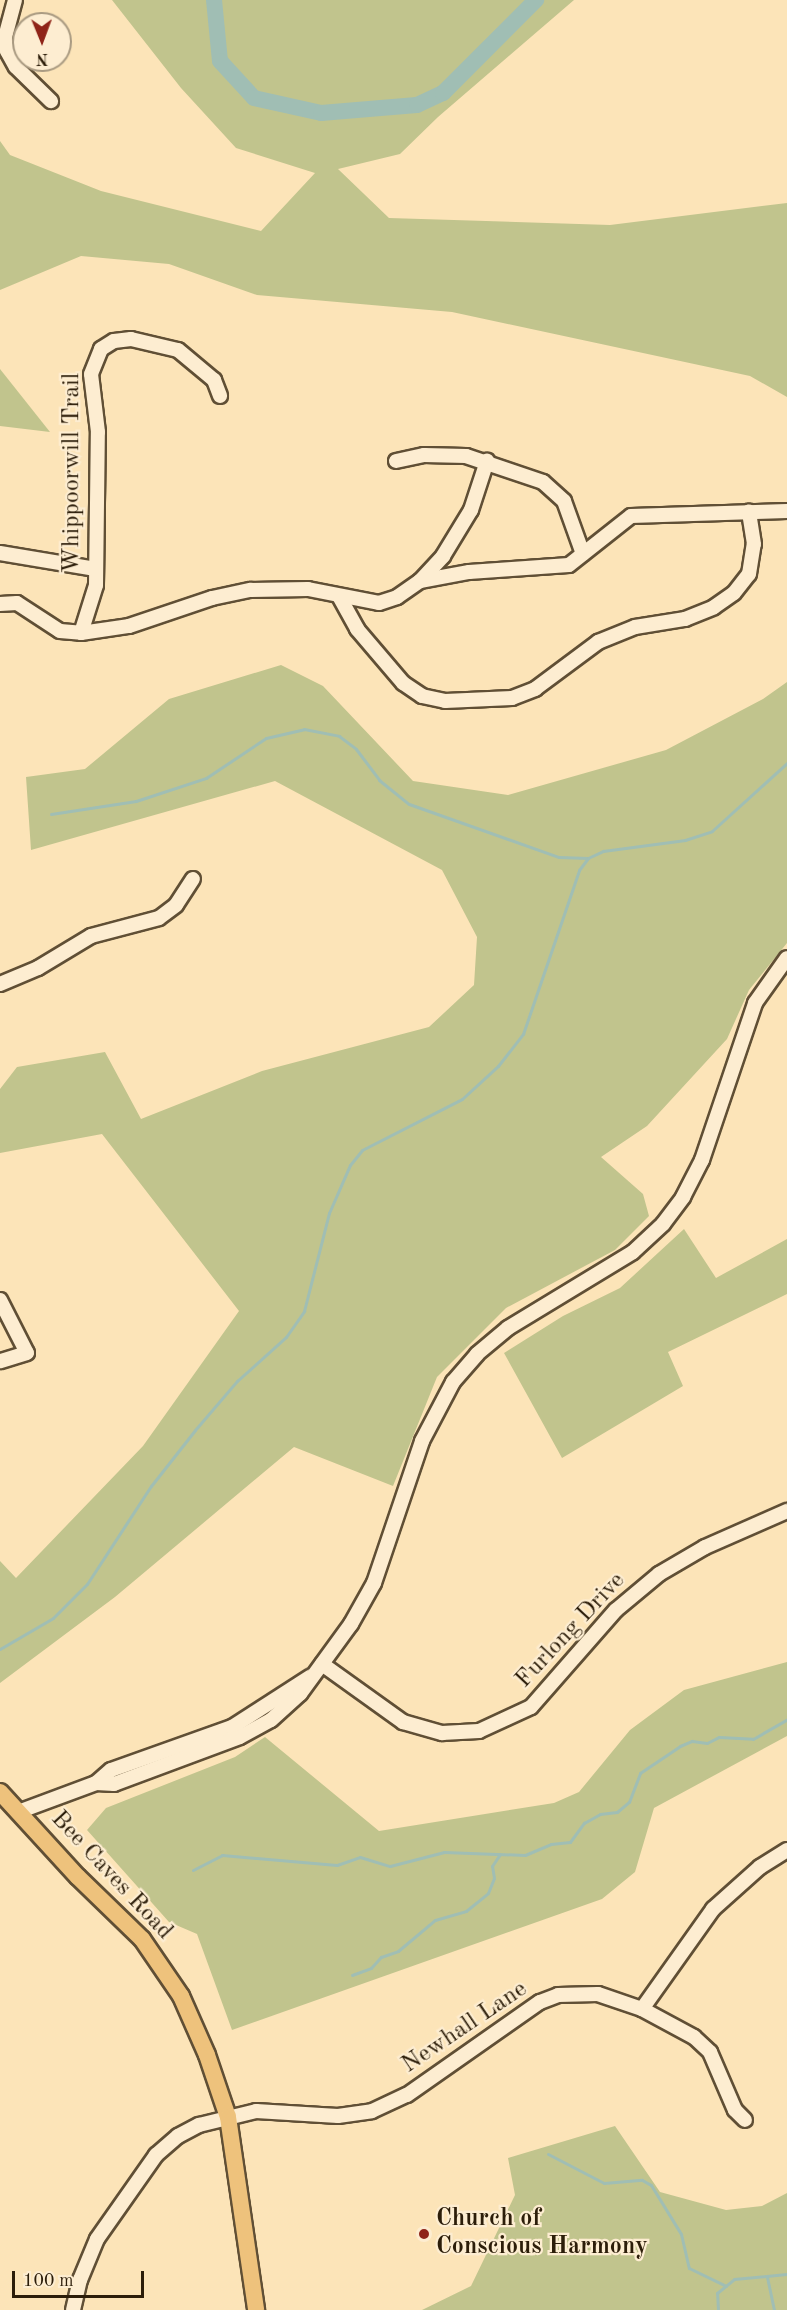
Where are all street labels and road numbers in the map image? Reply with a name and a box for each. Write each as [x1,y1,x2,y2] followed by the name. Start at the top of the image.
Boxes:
[59,373,87,573] street label: Whippoorwill Trail
[510,1567,632,1695] street label: Furlong Drive
[44,1806,178,1946] street label: Bee Caves Road
[397,1976,533,2080] street label: Newhall Lane

